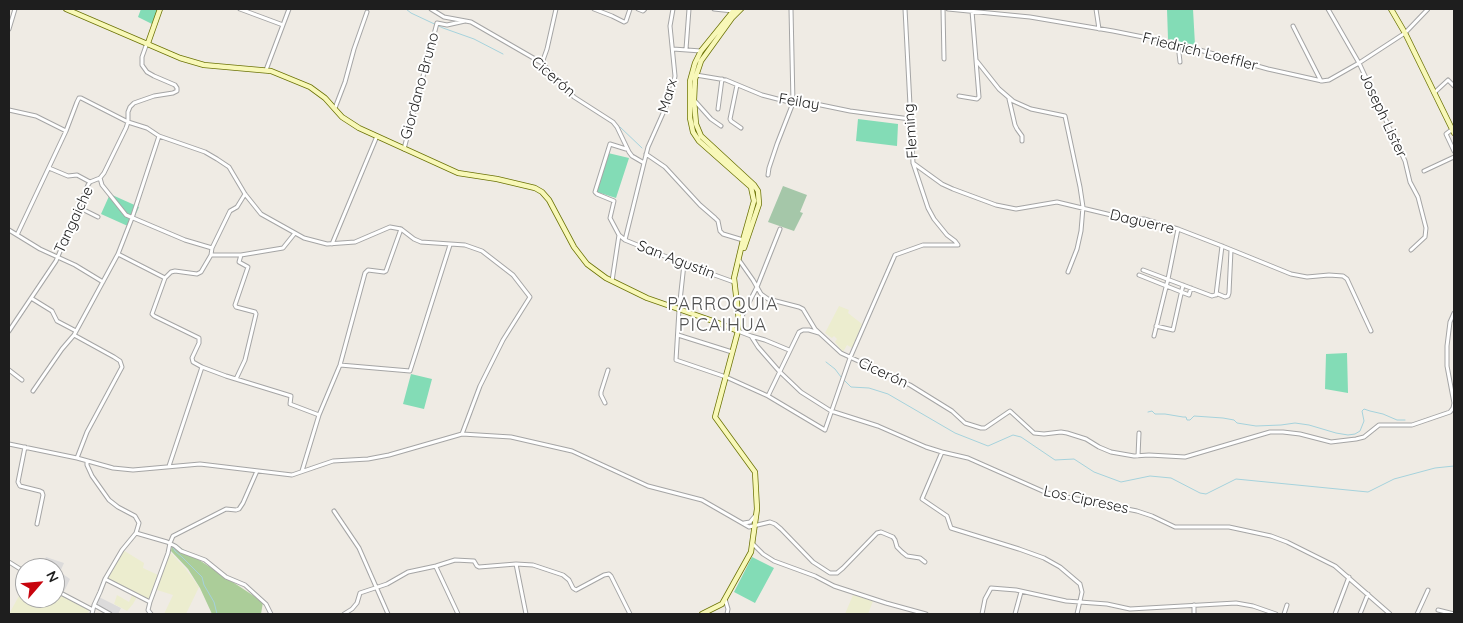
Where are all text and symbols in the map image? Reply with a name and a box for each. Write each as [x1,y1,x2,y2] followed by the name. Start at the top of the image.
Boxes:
[1140,29,1260,75] street label: Friedrich Loeffler
[397,31,443,141] street label: Giordano Bruno
[527,53,579,101] street label: Cicerón
[1355,69,1411,161] street label: Joseph Lister
[655,77,681,115] street label: Marx
[777,90,821,114] street label: Feilay
[900,103,922,159] street label: Fleming
[51,184,97,256] street label: Tangaiche
[1108,206,1176,238] street label: Daguerre
[635,237,717,283] street label: San Agustin
[666,294,780,336] district label: PARROQUIA PICAIHUA
[855,354,911,392] street label: Cicerón
[1042,482,1130,518] street label: Los Cipreses
[15,558,65,608] north arrow
[42,568,63,585] text: N

